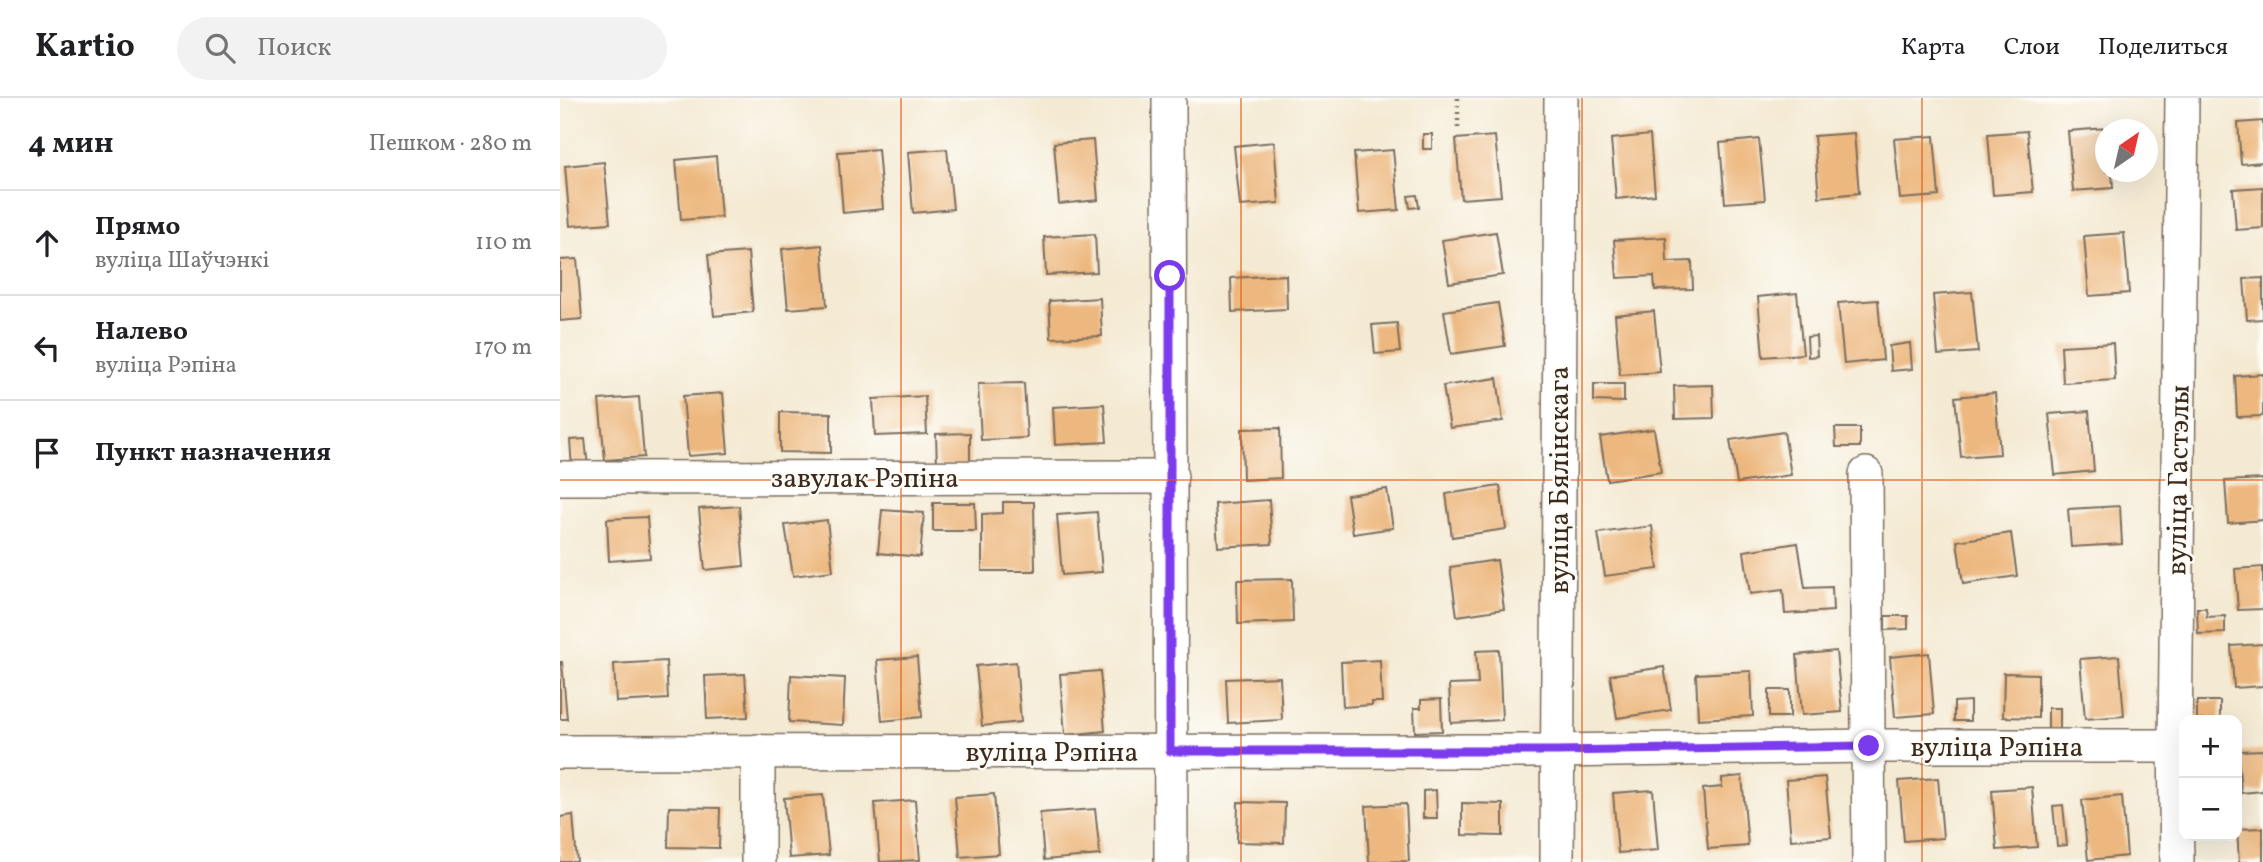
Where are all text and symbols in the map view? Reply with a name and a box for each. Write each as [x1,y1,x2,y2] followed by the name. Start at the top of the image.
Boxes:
[177,17,667,80] search box
[35,25,135,71] text: Kartio
[201,29,239,67] icon: search
[257,30,331,66] text: Поиск
[1901,31,1966,65] text: Карта
[2004,31,2060,65] text: Слои
[2098,31,2228,65] text: Поделиться
[2095,119,2158,182] north arrow
[28,123,113,165] text: 4 мин
[369,128,532,160] text: Пешком · 280 m
[95,209,180,245] text: Прямо
[28,224,66,262] icon: ahead
[475,227,532,259] text: 110 m
[95,245,270,277] text: вуліца Шаўчэнкі
[1154,260,1185,291] route start
[95,314,188,350] text: Налево
[28,329,66,367] icon: left
[474,332,532,364] text: 170 m
[95,350,237,382] text: вуліца Рэпіна
[1541,366,1580,594] street label: вуліца Бялінскага
[2158,384,2201,576] street label: вуліца Гастэлы
[28,434,66,472] icon: arrive
[95,435,331,471] text: Пункт назначения
[771,460,959,499] street label: завулак Рэпіна
[2179,715,2242,841] map controls
[2179,715,2242,778] button: +
[1911,729,2083,768] street label: вуліца Рэпіна
[1853,730,1884,761] route end
[966,734,1138,773] street label: вуліца Рэпіна
[2179,778,2242,841] button: −

